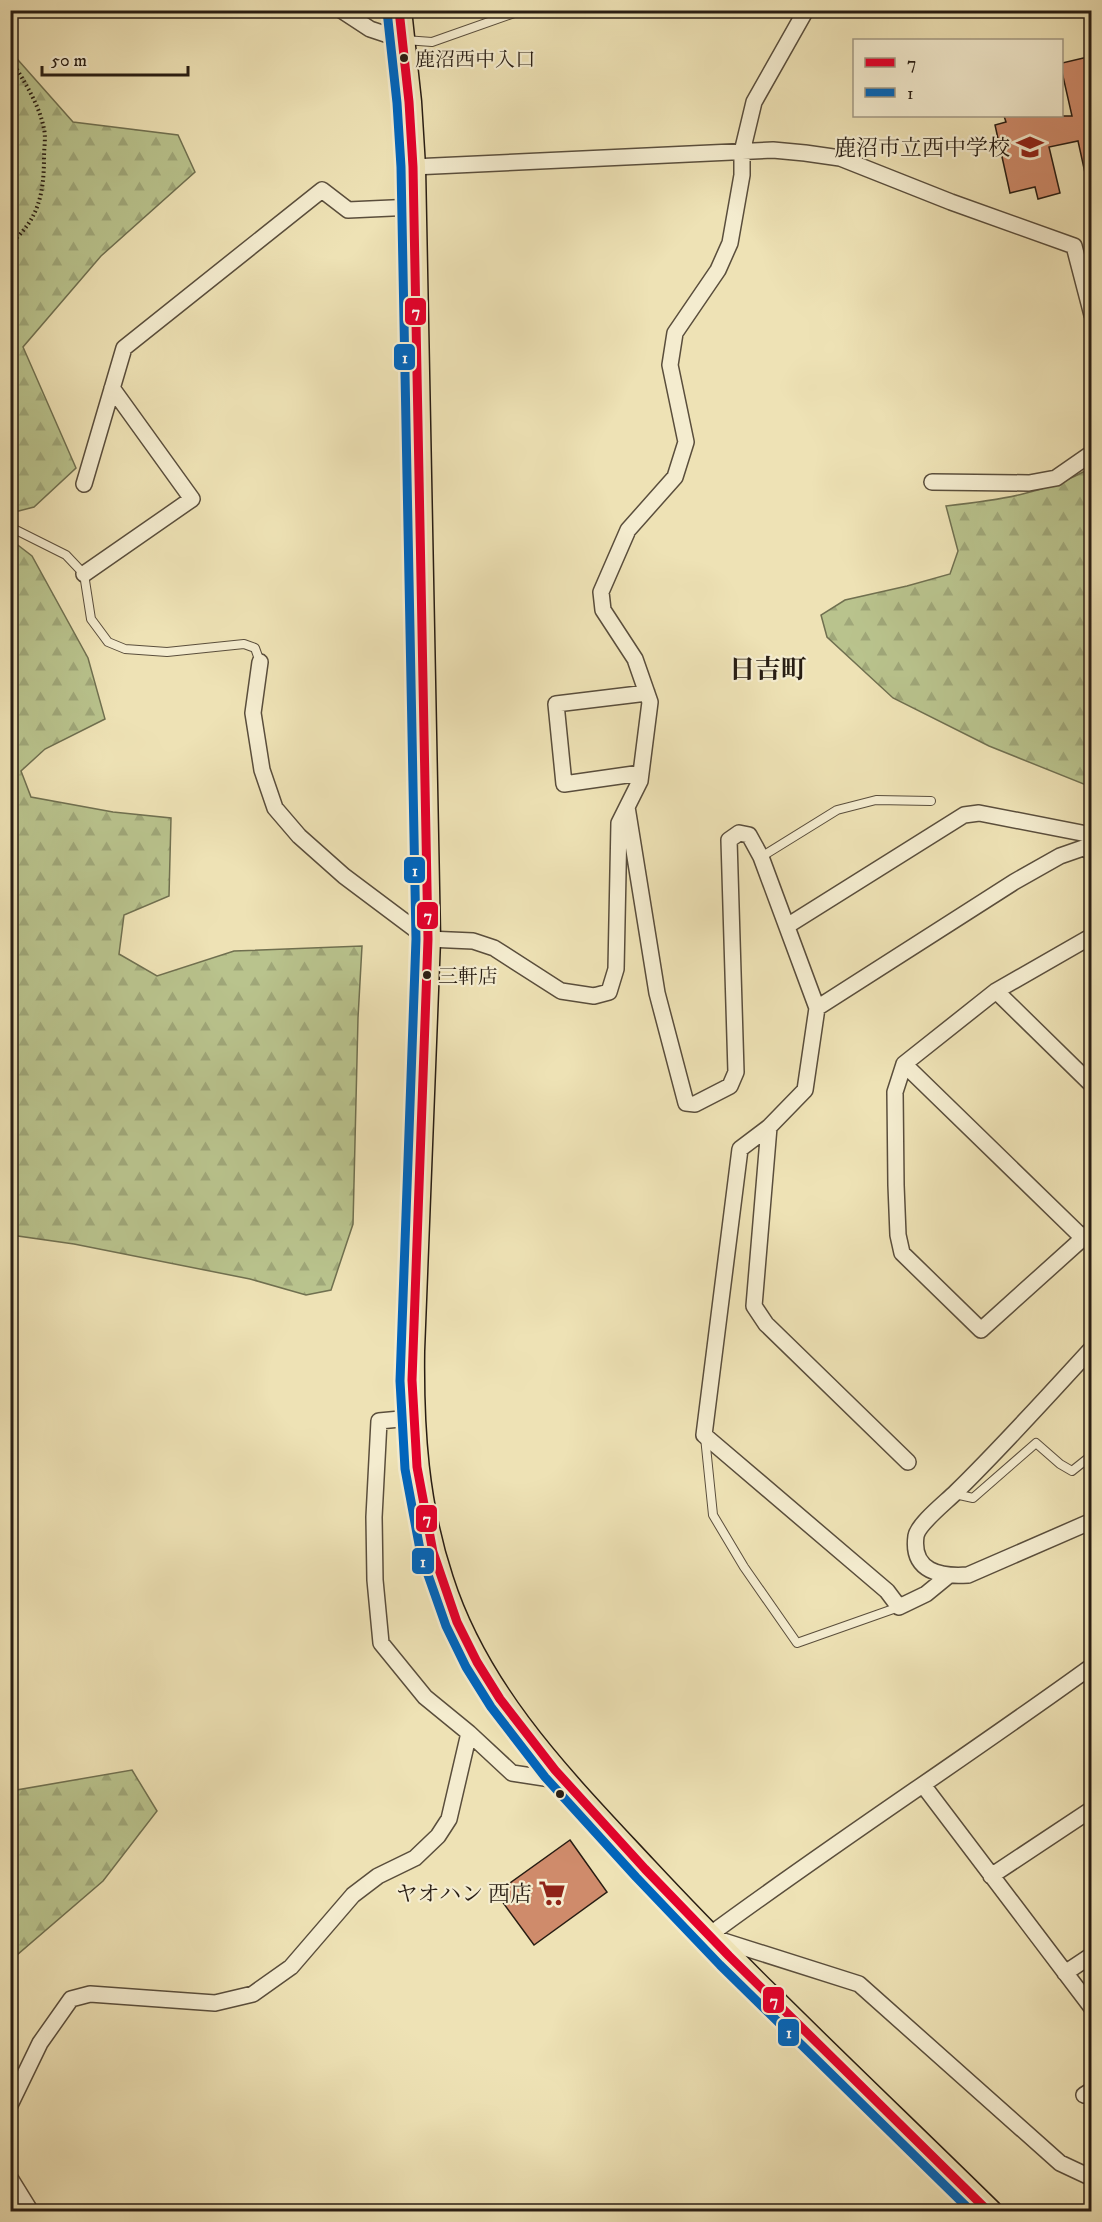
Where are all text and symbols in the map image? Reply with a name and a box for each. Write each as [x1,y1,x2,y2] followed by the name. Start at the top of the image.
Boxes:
[42,39,188,77] scale bar
[853,39,1063,117] legend
[415,48,535,73] place label: 鹿沼西中入口
[51,50,87,72] text: 50 m
[398,52,410,64] marker: 鹿沼西中入口
[907,53,916,75] text: 7
[907,83,914,105] text: 1
[1015,132,1045,162] school or university icon: 鹿沼市立西中学校
[834,135,1010,162] place label: 鹿沼市立西中学校
[404,297,427,326] line badge: 7
[412,302,420,322] text: 7
[393,343,416,371] line badge: 1
[402,348,408,368] text: 1
[729,654,807,687] district label: 日吉町
[403,856,426,884] line badge: 1
[412,861,418,881] text: 1
[416,901,439,930] line badge: 7
[424,906,432,926] text: 7
[438,965,498,990] place label: 三軒店
[421,969,433,981] marker: 三軒店
[415,1504,438,1533] line badge: 7
[423,1509,431,1529] text: 7
[411,1547,435,1575] line badge: 1
[420,1552,426,1572] text: 1
[554,1788,566,1800] unlabelled marker
[537,1878,567,1908] supermarket icon: ヤオハン 西店
[396,1881,532,1908] place label: ヤオハン 西店
[762,1986,785,2014] line badge: 7
[770,1991,778,2011] text: 7
[777,2018,800,2047] line badge: 1
[786,2023,792,2043] text: 1

